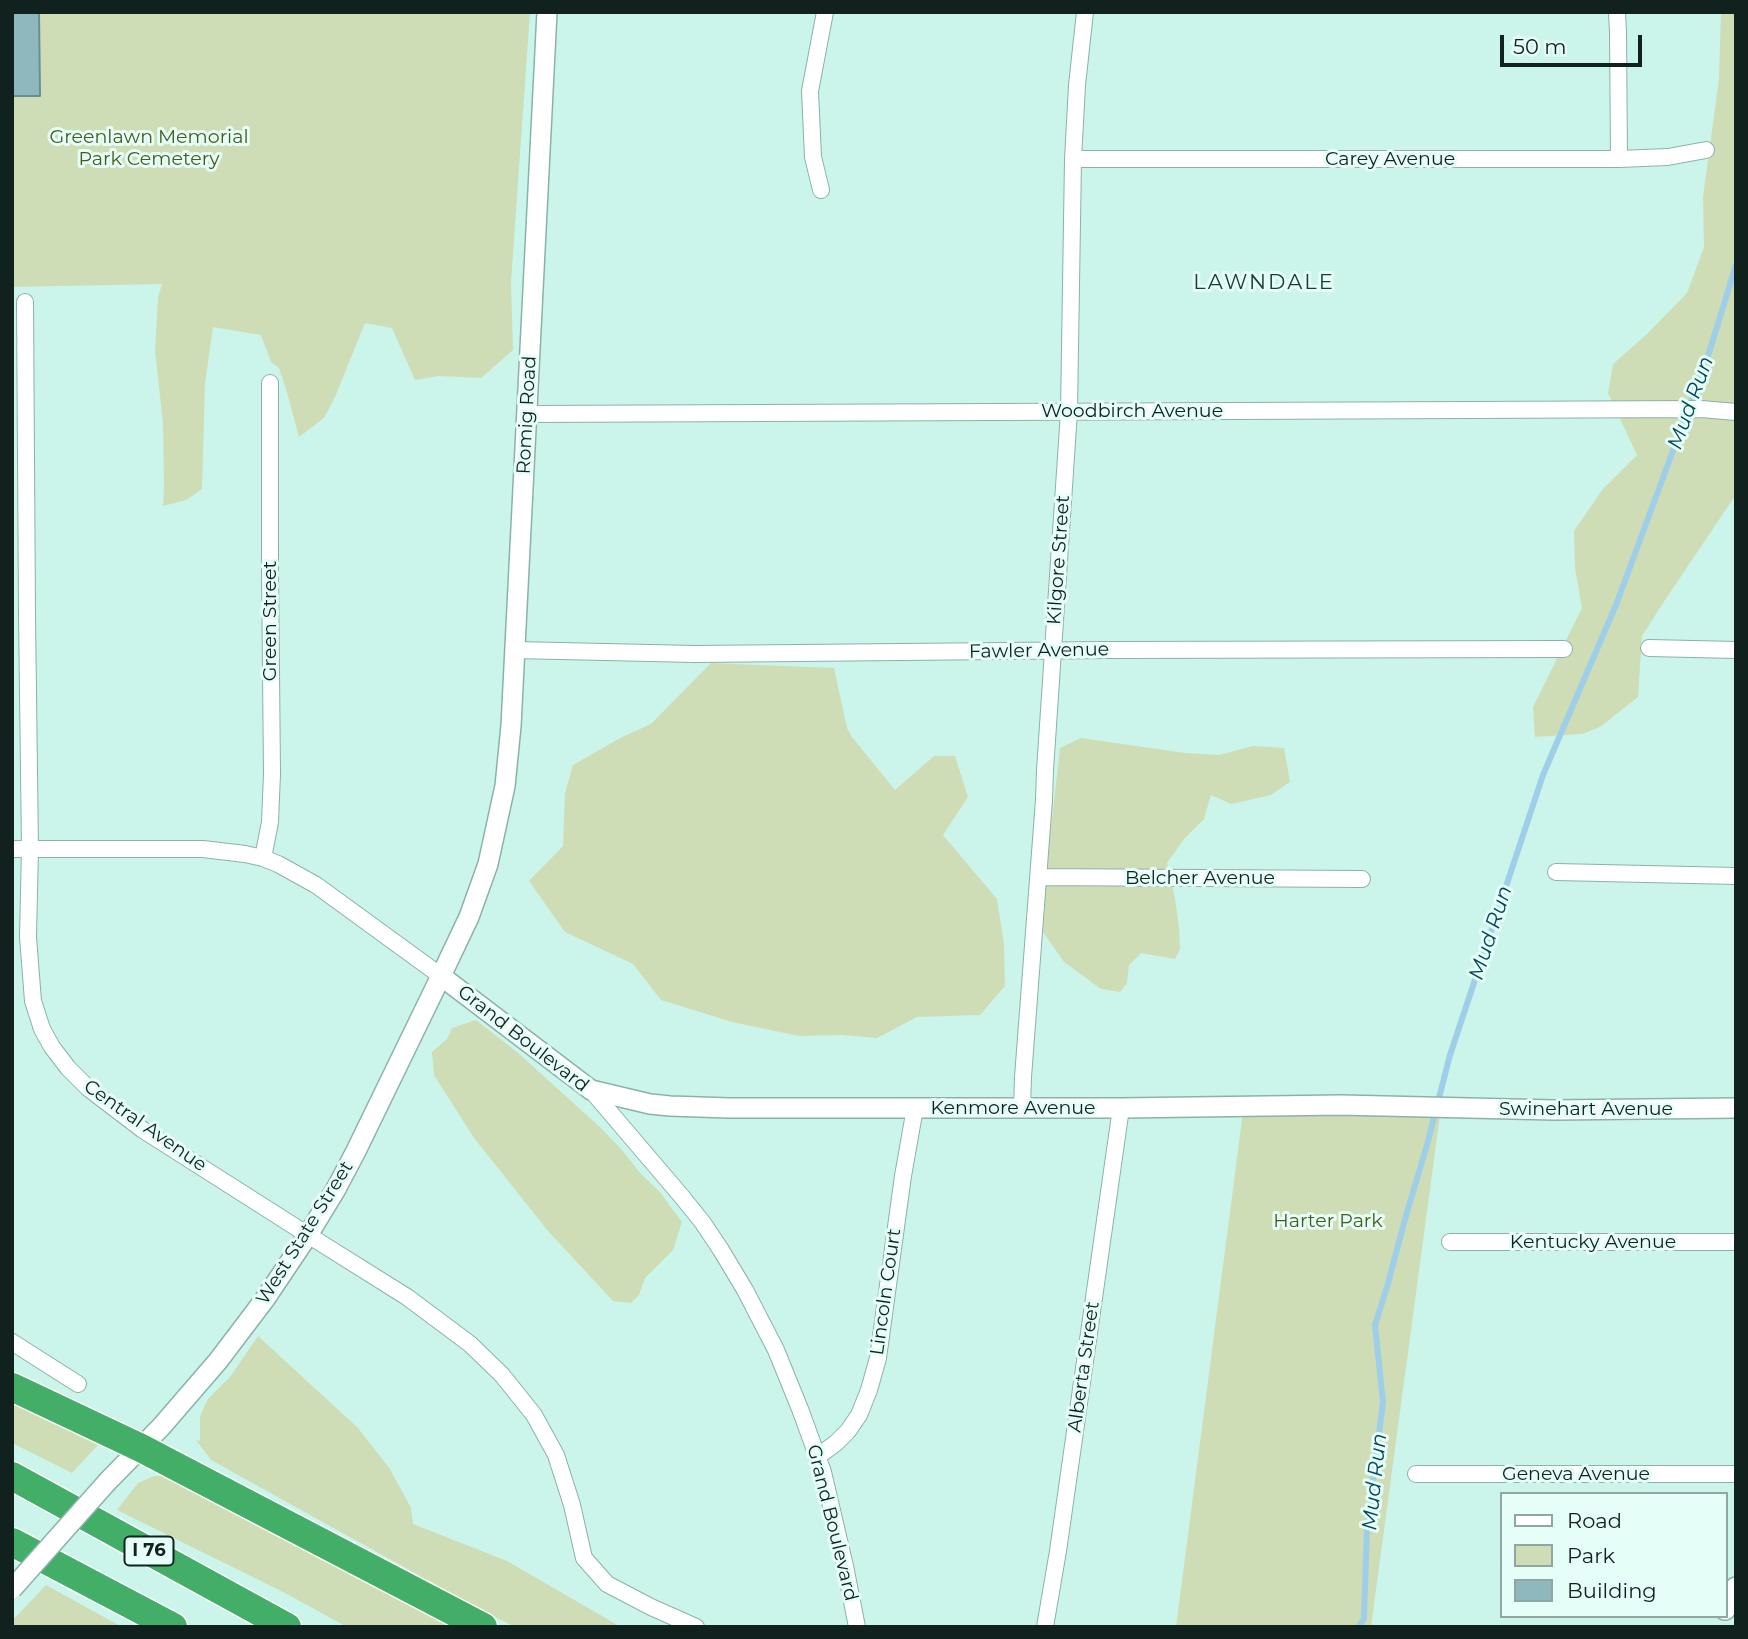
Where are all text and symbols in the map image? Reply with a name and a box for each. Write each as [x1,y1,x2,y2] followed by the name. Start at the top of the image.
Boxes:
[1503,21,1645,65] scale bar
[1513,34,1567,59] text: 50 m
[49,126,249,170] park label: Greenlawn Memorial Park Cemetery
[1325,148,1455,170] street label: Carey Avenue
[1194,270,1334,296] district label: LAWNDALE
[1663,353,1719,453] water label: Mud Run
[513,355,541,475] street label: Romig Road
[1041,400,1223,422] street label: Woodbirch Avenue
[1043,494,1075,626] street label: Kilgore Street
[259,561,281,681] street label: Green Street
[969,638,1109,664] street label: Fawler Avenue
[1125,867,1275,889] street label: Belcher Avenue
[1464,883,1518,983] water label: Mud Run
[453,981,593,1097] street label: Grand Boulevard
[79,1075,211,1177] street label: Central Avenue
[931,1097,1095,1119] street label: Kenmore Avenue
[1499,1098,1673,1120] street label: Swinehart Avenue
[252,1157,358,1309] street label: West State Street
[1273,1210,1383,1232] park label: Harter Park
[866,1227,906,1357] street label: Lincoln Court
[1510,1231,1676,1253] street label: Kentucky Avenue
[1064,1300,1104,1434] street label: Alberta Street
[1357,1432,1393,1532] water label: Mud Run
[802,1442,862,1604] street label: Grand Boulevard
[1502,1463,1650,1485] street label: Geneva Avenue
[1500,1492,1727,1618] legend
[1567,1508,1622,1533] text: Road
[124,1536,174,1566] road number: I 76
[1567,1543,1615,1568] text: Park
[1567,1578,1657,1603] text: Building

